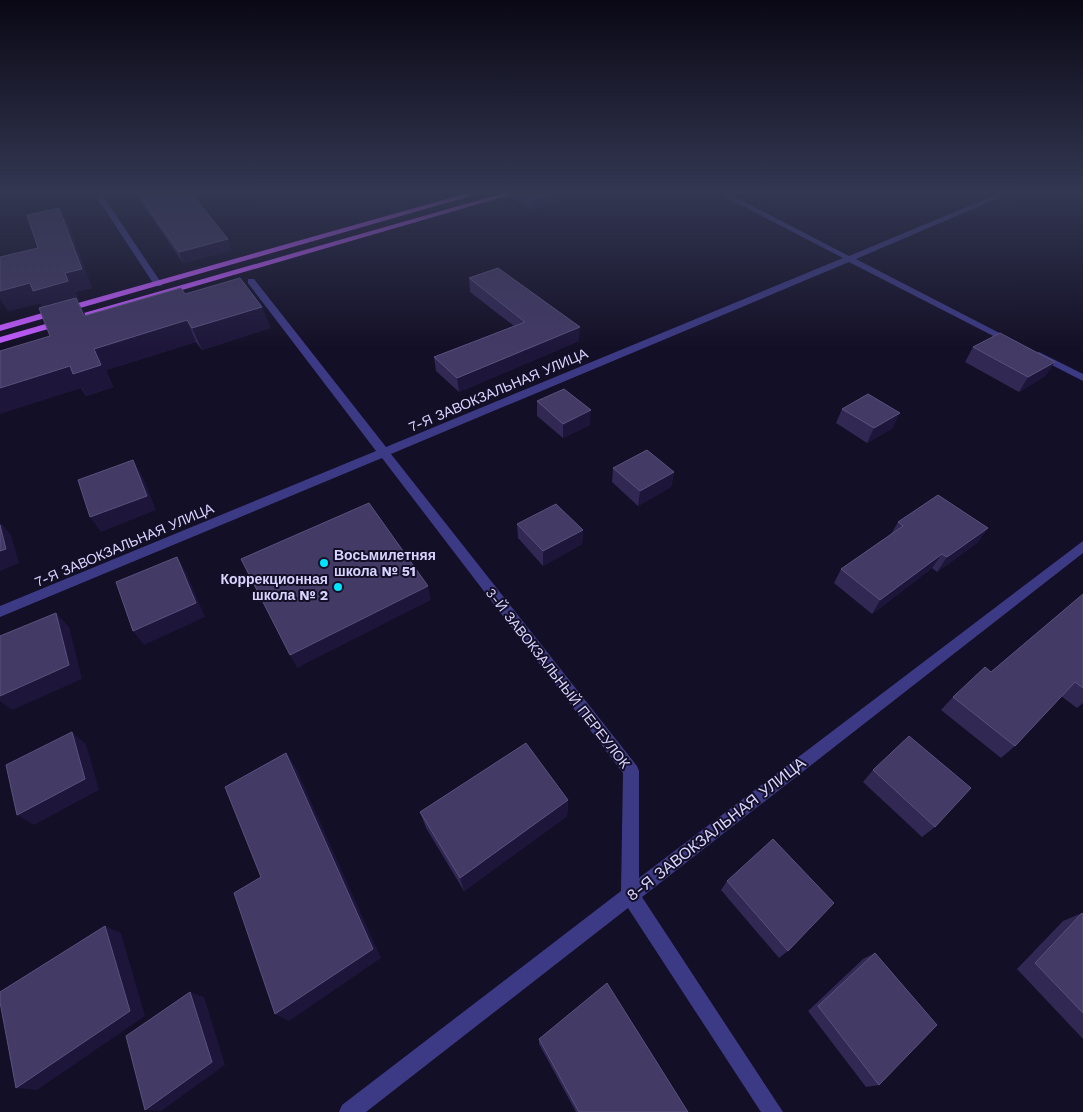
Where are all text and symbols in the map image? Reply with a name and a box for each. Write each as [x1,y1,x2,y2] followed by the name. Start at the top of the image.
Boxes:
[406,345,591,435] street label: 7-Я ЗАВОКЗАЛЬНАЯ УЛИЦА
[32,500,217,590] street label: 7-Я ЗАВОКЗАЛЬНАЯ УЛИЦА
[334,547,436,579] place label: Восьмилетняя школа № 51
[318,557,330,569] marker: Восьмилетняя школа № 51
[220,571,328,603] place label: Коррекционная школа № 2
[332,581,344,593] marker: Коррекционная школа № 2
[483,584,635,772] street label: 3-Й ЗАВОКЗАЛЬНЫЙ ПЕРЕУЛОК
[623,753,810,905] street label: 8-Я ЗАВОКЗАЛЬНАЯ УЛИЦА

